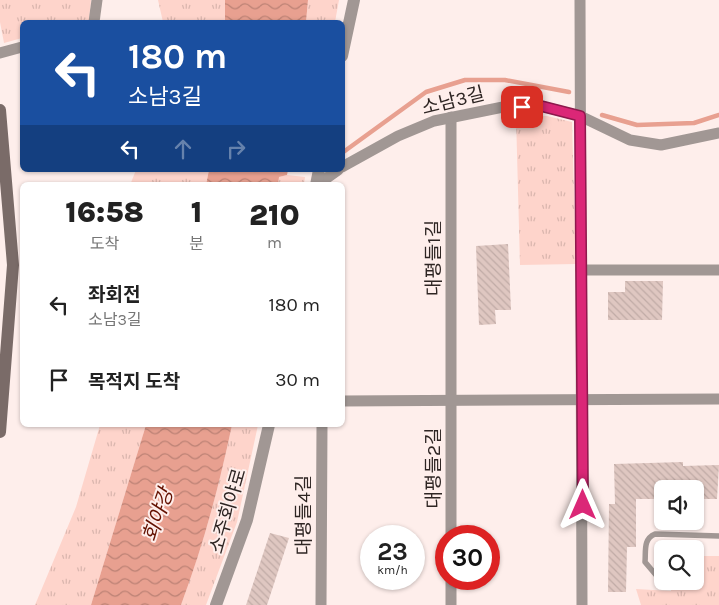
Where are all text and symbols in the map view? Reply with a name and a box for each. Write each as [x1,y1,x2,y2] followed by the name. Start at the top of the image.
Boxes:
[128,36,227,77] text: 180 m
[45,40,110,105] icon: left
[419,83,487,119] street label: 소남3길
[128,84,202,110] text: 소남3길
[501,86,543,128] pin
[508,93,536,121] icon: arrive
[116,135,144,163] icon: left
[169,135,197,163] icon: ahead
[222,135,250,163] icon: right
[65,194,144,230] text: 16:58
[191,194,202,230] text: 1
[249,197,300,233] text: 210
[423,220,445,296] street label: 대평들1길
[267,233,282,252] text: m
[90,234,119,253] text: 도착
[189,234,204,253] text: 분
[88,284,140,306] text: 좌회전
[45,291,73,319] icon: left
[268,294,320,316] text: 180 m
[88,310,142,329] text: 소남3길
[45,366,73,394] icon: arrive
[275,369,320,391] text: 30 m
[88,371,180,393] text: 목적지 도착
[423,428,445,508] street label: 대평들2길
[205,466,251,556] street label: 소주회야로
[293,475,315,555] street label: 대평들4길
[556,478,608,530] position arrow
[654,480,704,590] map controls
[654,480,704,530] button: sound
[138,483,179,545] water label: 회야강
[435,525,500,590] speed limit sign: 30
[377,537,408,566] text: 23
[654,540,704,590] button: search
[377,563,408,577] text: km/h

